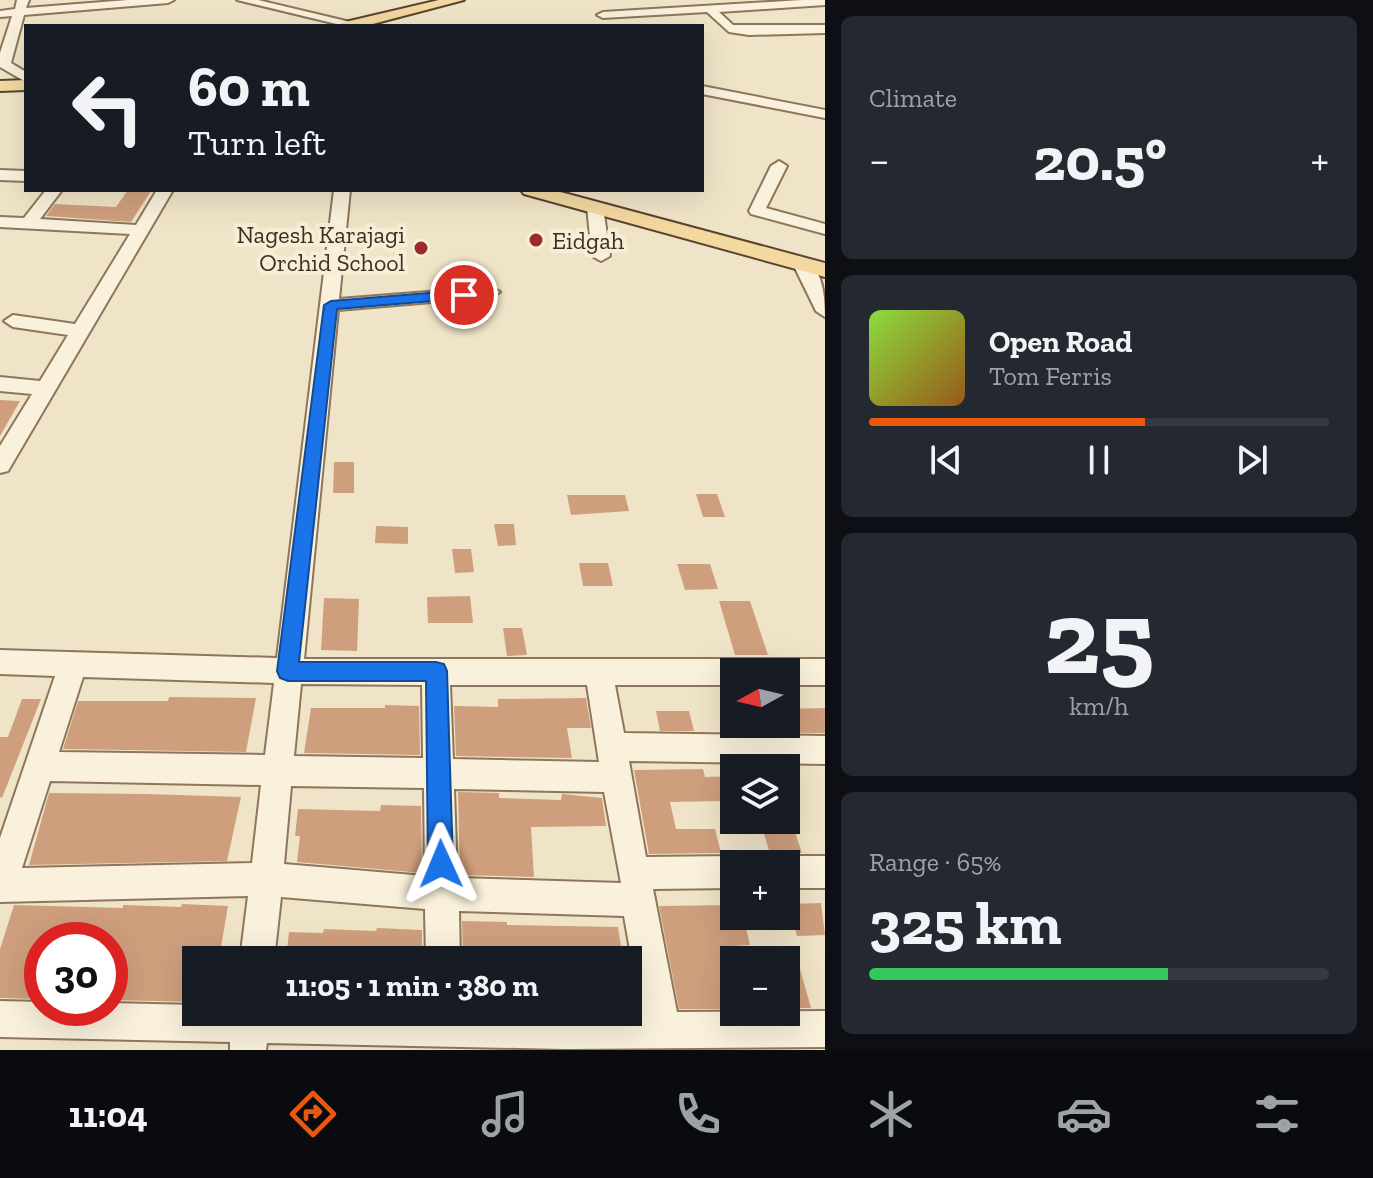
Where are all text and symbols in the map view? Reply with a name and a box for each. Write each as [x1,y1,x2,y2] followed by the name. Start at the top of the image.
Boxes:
[188,53,310,120] text: 60 m
[56,56,160,160] icon: left
[869,82,957,114] text: Climate
[188,121,326,164] text: Turn left
[1033,123,1167,195] text: 20.5°
[869,133,890,186] text: −
[1310,133,1329,186] text: +
[236,220,405,277] place label: Nagesh Karajagi Orchid School
[552,226,625,255] place label: Eidgah
[527,231,545,249] marker: Eidgah
[412,239,430,257] marker: Nagesh Karajagi Orchid School
[430,261,498,329] pin
[442,273,486,317] icon: arrive
[989,324,1132,360] text: Open Road
[989,360,1112,392] text: Tom Ferris
[924,438,968,482] icon: previous
[1077,438,1121,482] icon: pause
[1230,438,1274,482] icon: next
[1044,575,1154,700] text: 25
[720,658,800,738] north arrow
[720,658,800,1026] map controls
[1069,690,1129,722] text: km/h
[720,754,800,834] button: layers
[399,822,483,906] position arrow
[869,846,1001,878] text: Range · 65%
[720,850,800,930] button: +
[869,887,1061,959] text: 325 km
[24,922,128,1026] speed limit sign: 30
[720,946,800,1026] button: −
[286,968,538,1004] text: 11:05 · 1 min · 380 m
[285,1086,341,1142] icon: directions
[477,1086,533,1142] icon: music
[670,1086,726,1142] icon: phone
[863,1086,919,1142] icon: climate
[1056,1086,1112,1142] icon: car
[1249,1086,1305,1142] icon: filters
[68,1093,148,1136] text: 11:04

